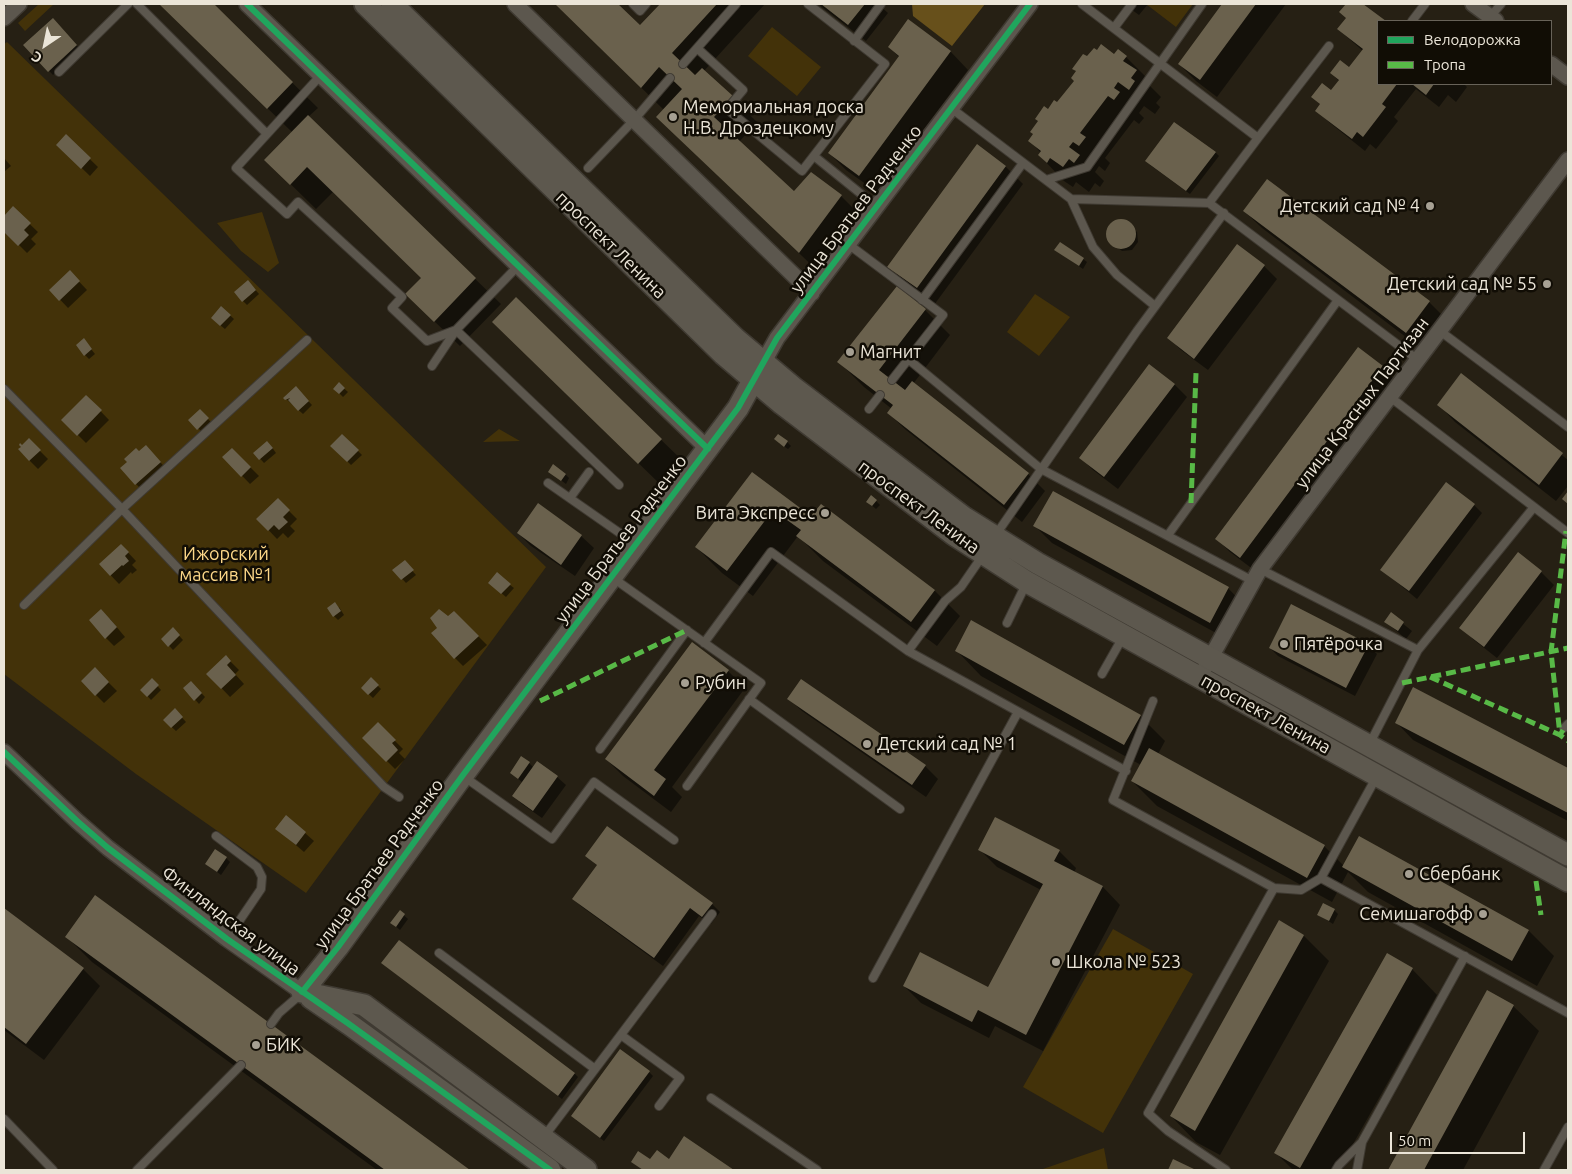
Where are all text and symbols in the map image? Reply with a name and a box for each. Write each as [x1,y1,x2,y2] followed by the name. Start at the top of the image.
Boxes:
[20,20,70,70] north arrow
[1377,20,1552,85] legend
[1424,31,1521,48] text: Велодорожка
[28,48,45,67] text: С
[1424,56,1466,73] text: Тропа
[683,96,864,138] place label: Мемориальная доска Н.В. Дроздецкому
[667,111,679,123] marker: Мемориальная доска Н.В. Дроздецкому
[786,121,926,297] street label: улица Братьев Радченко
[551,187,671,303] street label: проспект Ленина
[1280,195,1420,217] place label: Детский сад № 4
[1424,200,1436,212] marker: Детский сад № 4
[1387,273,1537,295] place label: Детский сад № 55
[1541,278,1553,290] marker: Детский сад № 55
[1291,313,1433,493] street label: улица Красных Партизан
[860,341,921,363] place label: Магнит
[844,346,856,358] marker: Магнит
[551,451,691,627] street label: улица Братьев Радченко
[854,456,984,558] street label: проспект Ленина
[696,502,815,524] place label: Вита Экспресс
[819,507,831,519] marker: Вита Экспресс
[179,543,273,586] park label: Ижорский массив №1
[1294,633,1383,655] place label: Пятёрочка
[1278,638,1290,650] marker: Пятёрочка
[1197,669,1335,759] street label: проспект Ленина
[695,672,746,694] place label: Рубин
[679,677,691,689] marker: Рубин
[877,733,1017,755] place label: Детский сад № 1
[861,738,873,750] marker: Детский сад № 1
[310,775,448,953] street label: улица Братьев Радченко
[157,862,305,980] street label: Финляндская улица
[1419,863,1501,885] place label: Сбербанк
[1403,868,1415,880] marker: Сбербанк
[1359,903,1473,925] place label: Семишагофф
[1477,908,1489,920] marker: Семишагофф
[1066,951,1181,973] place label: Школа № 523
[1050,956,1062,968] marker: Школа № 523
[266,1034,301,1056] place label: БИК
[250,1039,262,1051] marker: БИК
[1392,1122,1527,1154] scale bar
[1398,1132,1431,1149] text: 50 m

